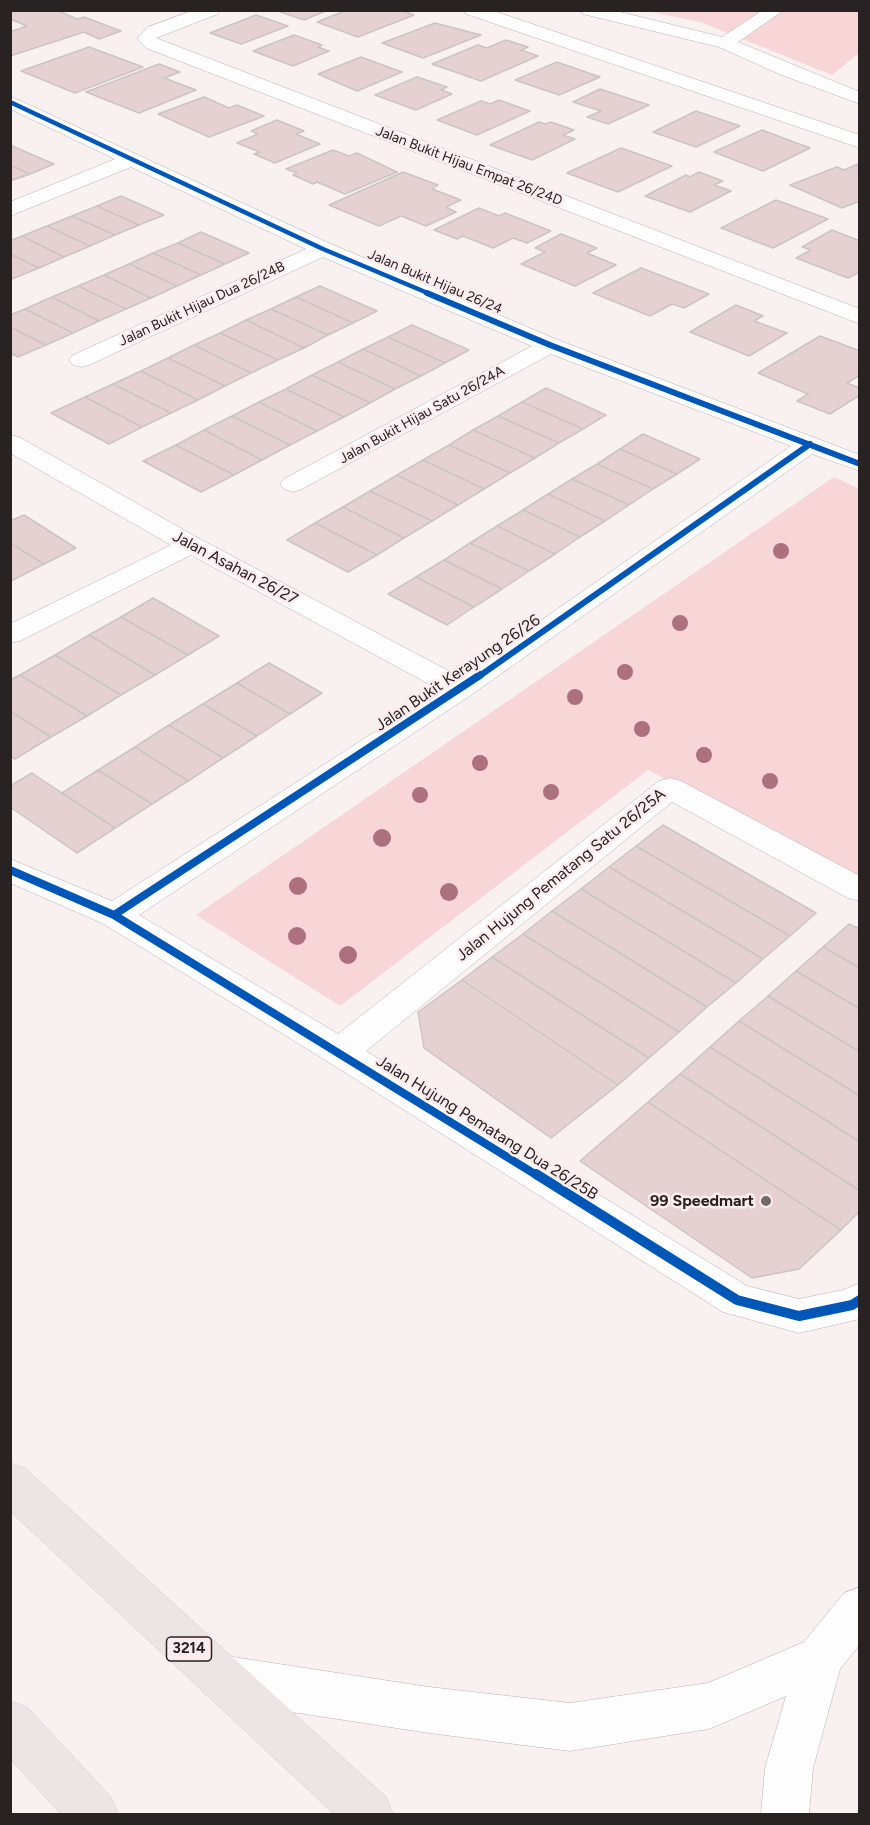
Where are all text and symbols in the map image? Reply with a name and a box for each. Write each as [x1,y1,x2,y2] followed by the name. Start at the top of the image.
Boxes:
[373,123,565,209] street label: Jalan Bukit Hijau Empat 26/24D
[365,246,505,318] street label: Jalan Bukit Hijau 26/24
[116,258,288,350] street label: Jalan Bukit Hijau Dua 26/24B
[336,362,508,468] street label: Jalan Bukit Hijau Satu 26/24A
[169,527,301,609] street label: Jalan Asahan 26/27
[372,611,544,735] street label: Jalan Bukit Kerayung 26/26
[453,785,669,965] street label: Jalan Hujung Pematang Satu 26/25A
[373,1052,601,1204] street label: Jalan Hujung Pematang Dua 26/25B
[650,1191,754,1211] place label: 99 Speedmart
[759,1194,773,1208] marker: 99 Speedmart
[166,1637,212,1661] road number: 3214

